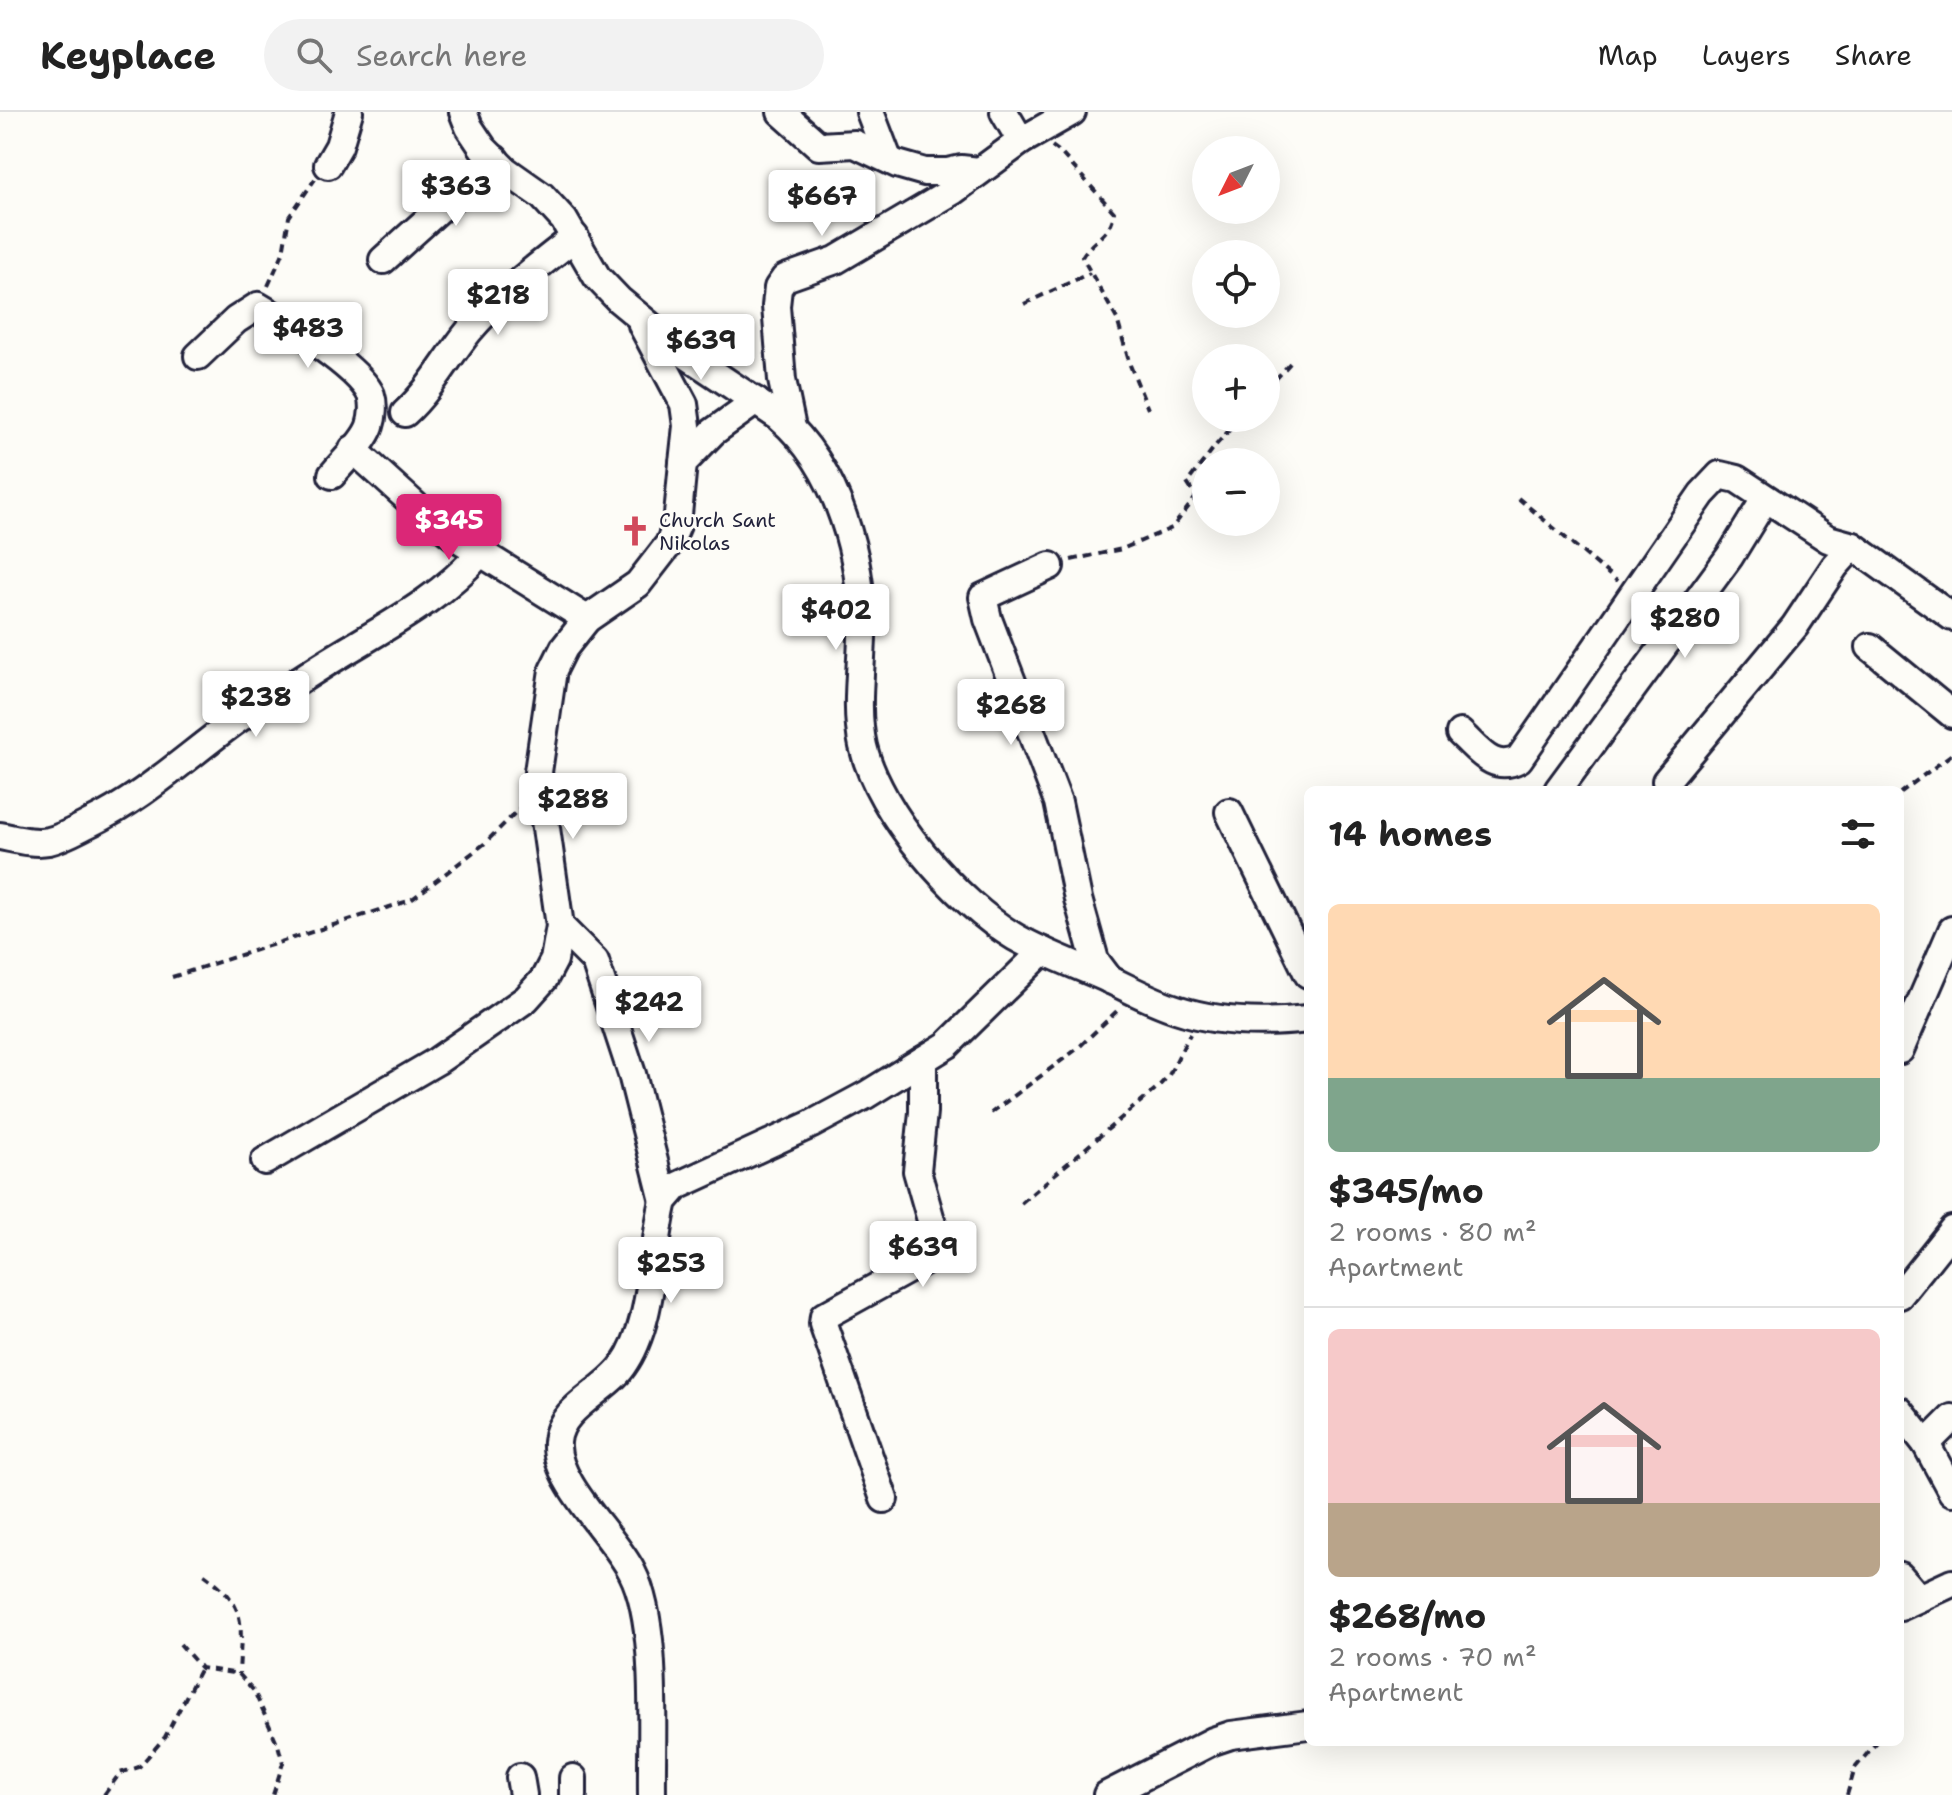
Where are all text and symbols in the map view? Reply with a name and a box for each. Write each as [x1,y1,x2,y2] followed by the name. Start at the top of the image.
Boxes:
[264,19,824,91] search box
[40,30,216,81] text: Keyplace
[292,33,336,77] icon: search
[356,35,527,76] text: Search here
[1598,36,1658,74] text: Map
[1702,36,1791,74] text: Layers
[1835,36,1912,74] text: Share
[1192,136,1280,224] north arrow
[1192,136,1280,536] map controls
[409,160,503,228] pin: $363
[420,168,492,203] text: $363
[775,170,869,238] pin: $667
[786,178,858,213] text: $667
[1192,240,1280,328] button: locate
[451,269,545,337] pin: $218
[466,277,530,312] text: $218
[261,302,355,370] pin: $483
[272,310,344,345] text: $483
[654,314,748,382] pin: $639
[666,322,736,357] text: $639
[1192,344,1280,432] button: +
[1192,448,1280,536] button: −
[402,494,496,562] pin: $345
[414,502,484,537] text: $345
[659,507,776,556] place label: Church Sant Nikolas
[618,514,652,548] church icon: Church Sant Nikolas
[789,584,883,652] pin: $402
[800,592,872,627] text: $402
[1638,592,1732,660] pin: $280
[1649,600,1721,635] text: $280
[209,671,303,739] pin: $238
[220,679,292,714] text: $238
[964,679,1058,747] pin: $268
[975,687,1047,722] text: $268
[526,773,620,841] pin: $288
[537,781,609,816] text: $288
[1328,811,1492,857] text: 14 homes
[1836,812,1880,856] icon: filters
[1532,956,1676,1100] icon: home
[602,976,696,1044] pin: $242
[614,984,684,1019] text: $242
[1328,1168,1484,1214] text: $345/mo
[1328,1214,1537,1249] text: 2 rooms · 80 m²
[876,1221,970,1289] pin: $639
[888,1229,958,1264] text: $639
[624,1237,718,1305] pin: $253
[636,1245,706,1280] text: $253
[1328,1249,1464,1284] text: Apartment
[1532,1381,1676,1525] icon: home
[1328,1593,1486,1639] text: $268/mo
[1328,1639,1537,1674] text: 2 rooms · 70 m²
[1328,1674,1464,1709] text: Apartment

